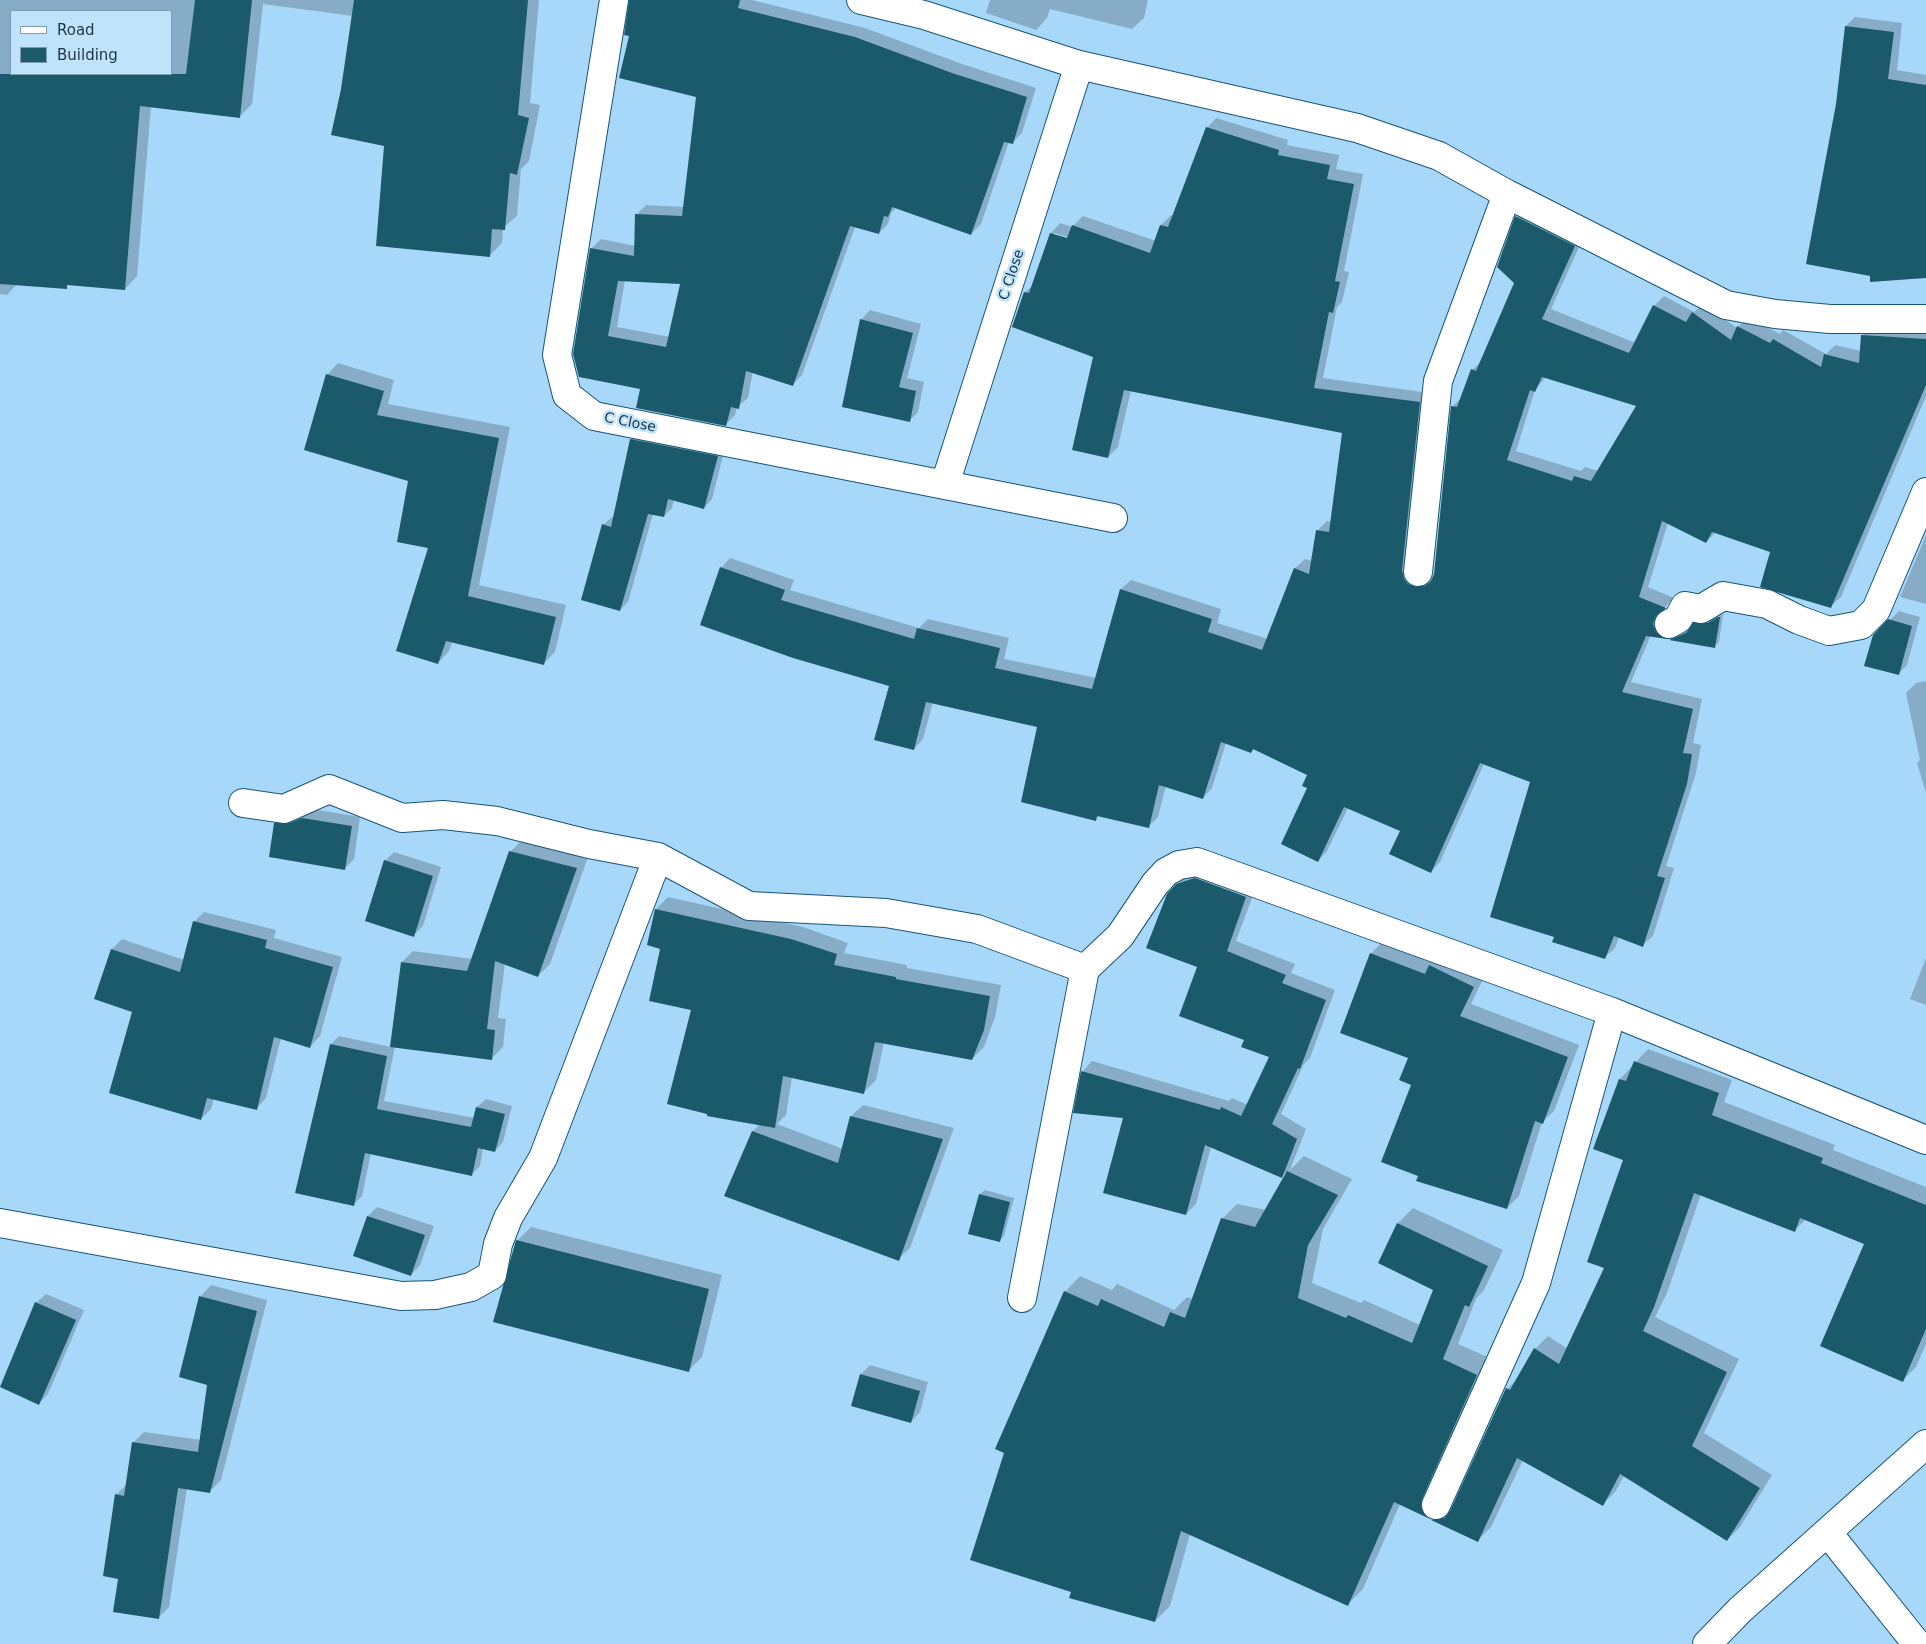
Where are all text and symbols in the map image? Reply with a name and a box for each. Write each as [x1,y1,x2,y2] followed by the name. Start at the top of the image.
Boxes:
[10,10,172,75] legend
[57,21,95,39] text: Road
[57,46,118,64] text: Building
[996,248,1028,302] street label: C Close
[603,410,657,436] street label: C Close

